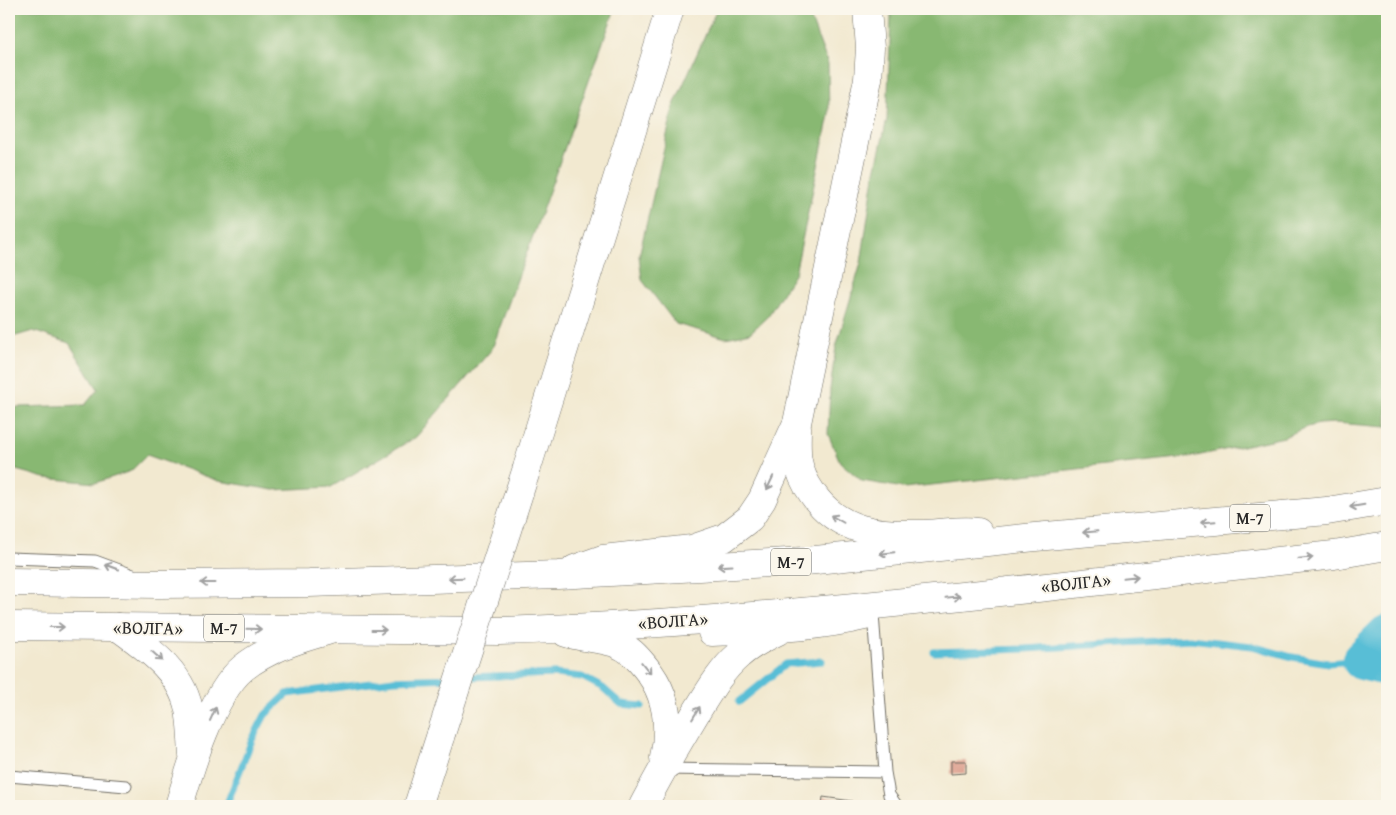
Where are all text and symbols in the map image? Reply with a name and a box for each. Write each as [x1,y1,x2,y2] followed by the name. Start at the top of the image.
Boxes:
[764,475,774,490] one-way arrow
[1349,502,1365,512] one-way arrow
[1230,504,1270,532] road number: М-7
[831,513,845,523] one-way arrow
[1201,517,1217,527] one-way arrow
[1082,527,1098,537] one-way arrow
[771,548,811,576] road number: М-7
[880,548,896,558] one-way arrow
[1298,553,1314,563] one-way arrow
[718,561,734,570] one-way arrow
[105,562,121,571] one-way arrow
[1040,565,1112,600] street label: «ВОЛГА»
[1123,572,1139,582] one-way arrow
[449,573,465,583] one-way arrow
[200,579,216,588] one-way arrow
[944,592,960,602] one-way arrow
[637,605,709,636] street label: «ВОЛГА»
[113,613,183,642] street label: «ВОЛГА»
[204,614,244,641] road number: М-7
[49,622,65,632] one-way arrow
[246,624,262,634] one-way arrow
[370,625,387,635] one-way arrow
[150,651,163,662] one-way arrow
[641,661,652,674] one-way arrow
[692,706,702,720] one-way arrow
[208,707,218,722] one-way arrow

